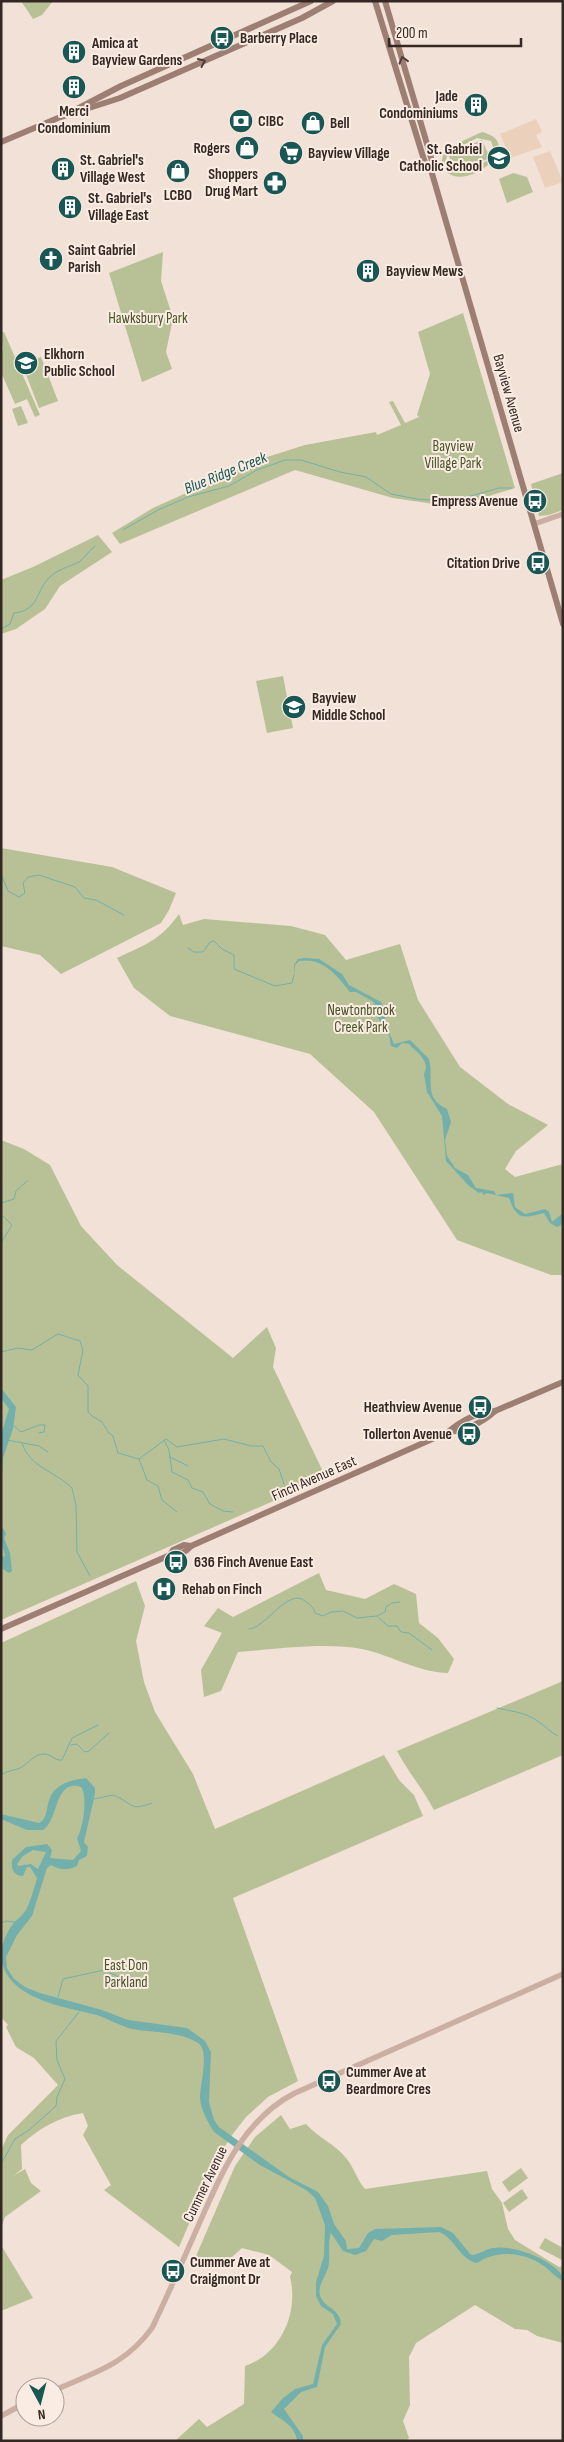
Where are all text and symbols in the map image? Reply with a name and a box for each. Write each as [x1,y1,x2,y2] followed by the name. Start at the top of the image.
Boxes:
[389,15,522,47] scale bar
[396,24,428,43] text: 200 m
[209,25,235,51] bus stop icon: Barberry Place
[240,29,318,48] place label: Barberry Place
[91,34,183,70] place label: Amica at Bayview Gardens
[61,39,87,65] building icon: Amica at Bayview Gardens
[399,56,409,65] one-way arrow
[197,58,206,69] one-way arrow
[61,74,87,100] building icon: Merci Condominium
[379,87,458,123] place label: Jade Condominiums
[463,92,489,118] building icon: Jade Condominiums
[37,102,111,138] place label: Merci Condominium
[228,108,254,134] bank icon: CIBC
[300,110,326,136] shop icon: Bell
[258,112,284,131] place label: CIBC
[330,114,350,133] place label: Bell
[234,135,260,161] shop icon: Rogers
[193,139,230,158] place label: Rogers
[278,140,304,166] supermarket icon: Bayview Village
[399,140,482,176] place label: St. Gabriel Catholic School
[308,144,390,163] place label: Bayview Village
[486,145,512,171] school or university icon: St. Gabriel Catholic School
[80,151,145,187] place label: St. Gabriel's Village West
[50,156,76,182] building icon: St. Gabriel's Village West
[165,158,191,184] shop icon: LCBO
[205,165,258,201] place label: Shoppers Drug Mart
[262,170,288,196] pharmacy icon: Shoppers Drug Mart
[164,186,192,205] place label: LCBO
[88,189,152,225] place label: St. Gabriel's Village East
[57,194,83,220] building icon: St. Gabriel's Village East
[68,241,136,277] place label: Saint Gabriel Parish
[38,246,64,272] church icon: Saint Gabriel Parish
[355,258,381,284] building icon: Bayview Mews
[386,262,463,281] place label: Bayview Mews
[108,309,188,328] park label: Hawksbury Park
[44,345,115,381] place label: Elkhorn Public School
[13,350,39,376] school or university icon: Elkhorn Public School
[488,352,529,434] street label: Bayview Avenue
[424,437,482,473] park label: Bayview Village Park
[181,448,271,499] water label: Blue Ridge Creek
[522,488,548,514] bus stop icon: Empress Avenue
[431,492,518,511] place label: Empress Avenue
[525,550,551,576] bus stop icon: Citation Drive
[447,554,520,573] place label: Citation Drive
[312,689,385,725] place label: Bayview Middle School
[281,694,307,720] school or university icon: Bayview Middle School
[327,1001,395,1037] park label: Newtonbrook Creek Park
[467,1394,493,1420] bus stop icon: Heathview Avenue
[364,1398,462,1417] place label: Heathview Avenue
[456,1421,482,1447] bus stop icon: Tollerton Avenue
[363,1425,452,1444] place label: Tollerton Avenue
[269,1451,360,1506] street label: Finch Avenue East
[163,1549,189,1575] bus stop icon: 636 Finch Avenue East
[194,1553,313,1572] place label: 636 Finch Avenue East
[151,1576,177,1602] hospital icon: Rehab on Finch
[182,1580,262,1599] place label: Rehab on Finch
[104,1956,148,1992] park label: East Don Parkland
[346,2063,431,2099] place label: Cummer Ave at Beardmore Cres
[316,2068,342,2094] bus stop icon: Cummer Ave at Beardmore Cres
[179,2143,232,2225] street label: Cummer Avenue
[190,2253,270,2289] place label: Cummer Ave at Craigmont Dr
[160,2258,186,2284] bus stop icon: Cummer Ave at Craigmont Dr
[15,2377,65,2427] north arrow
[37,2406,46,2423] text: N

